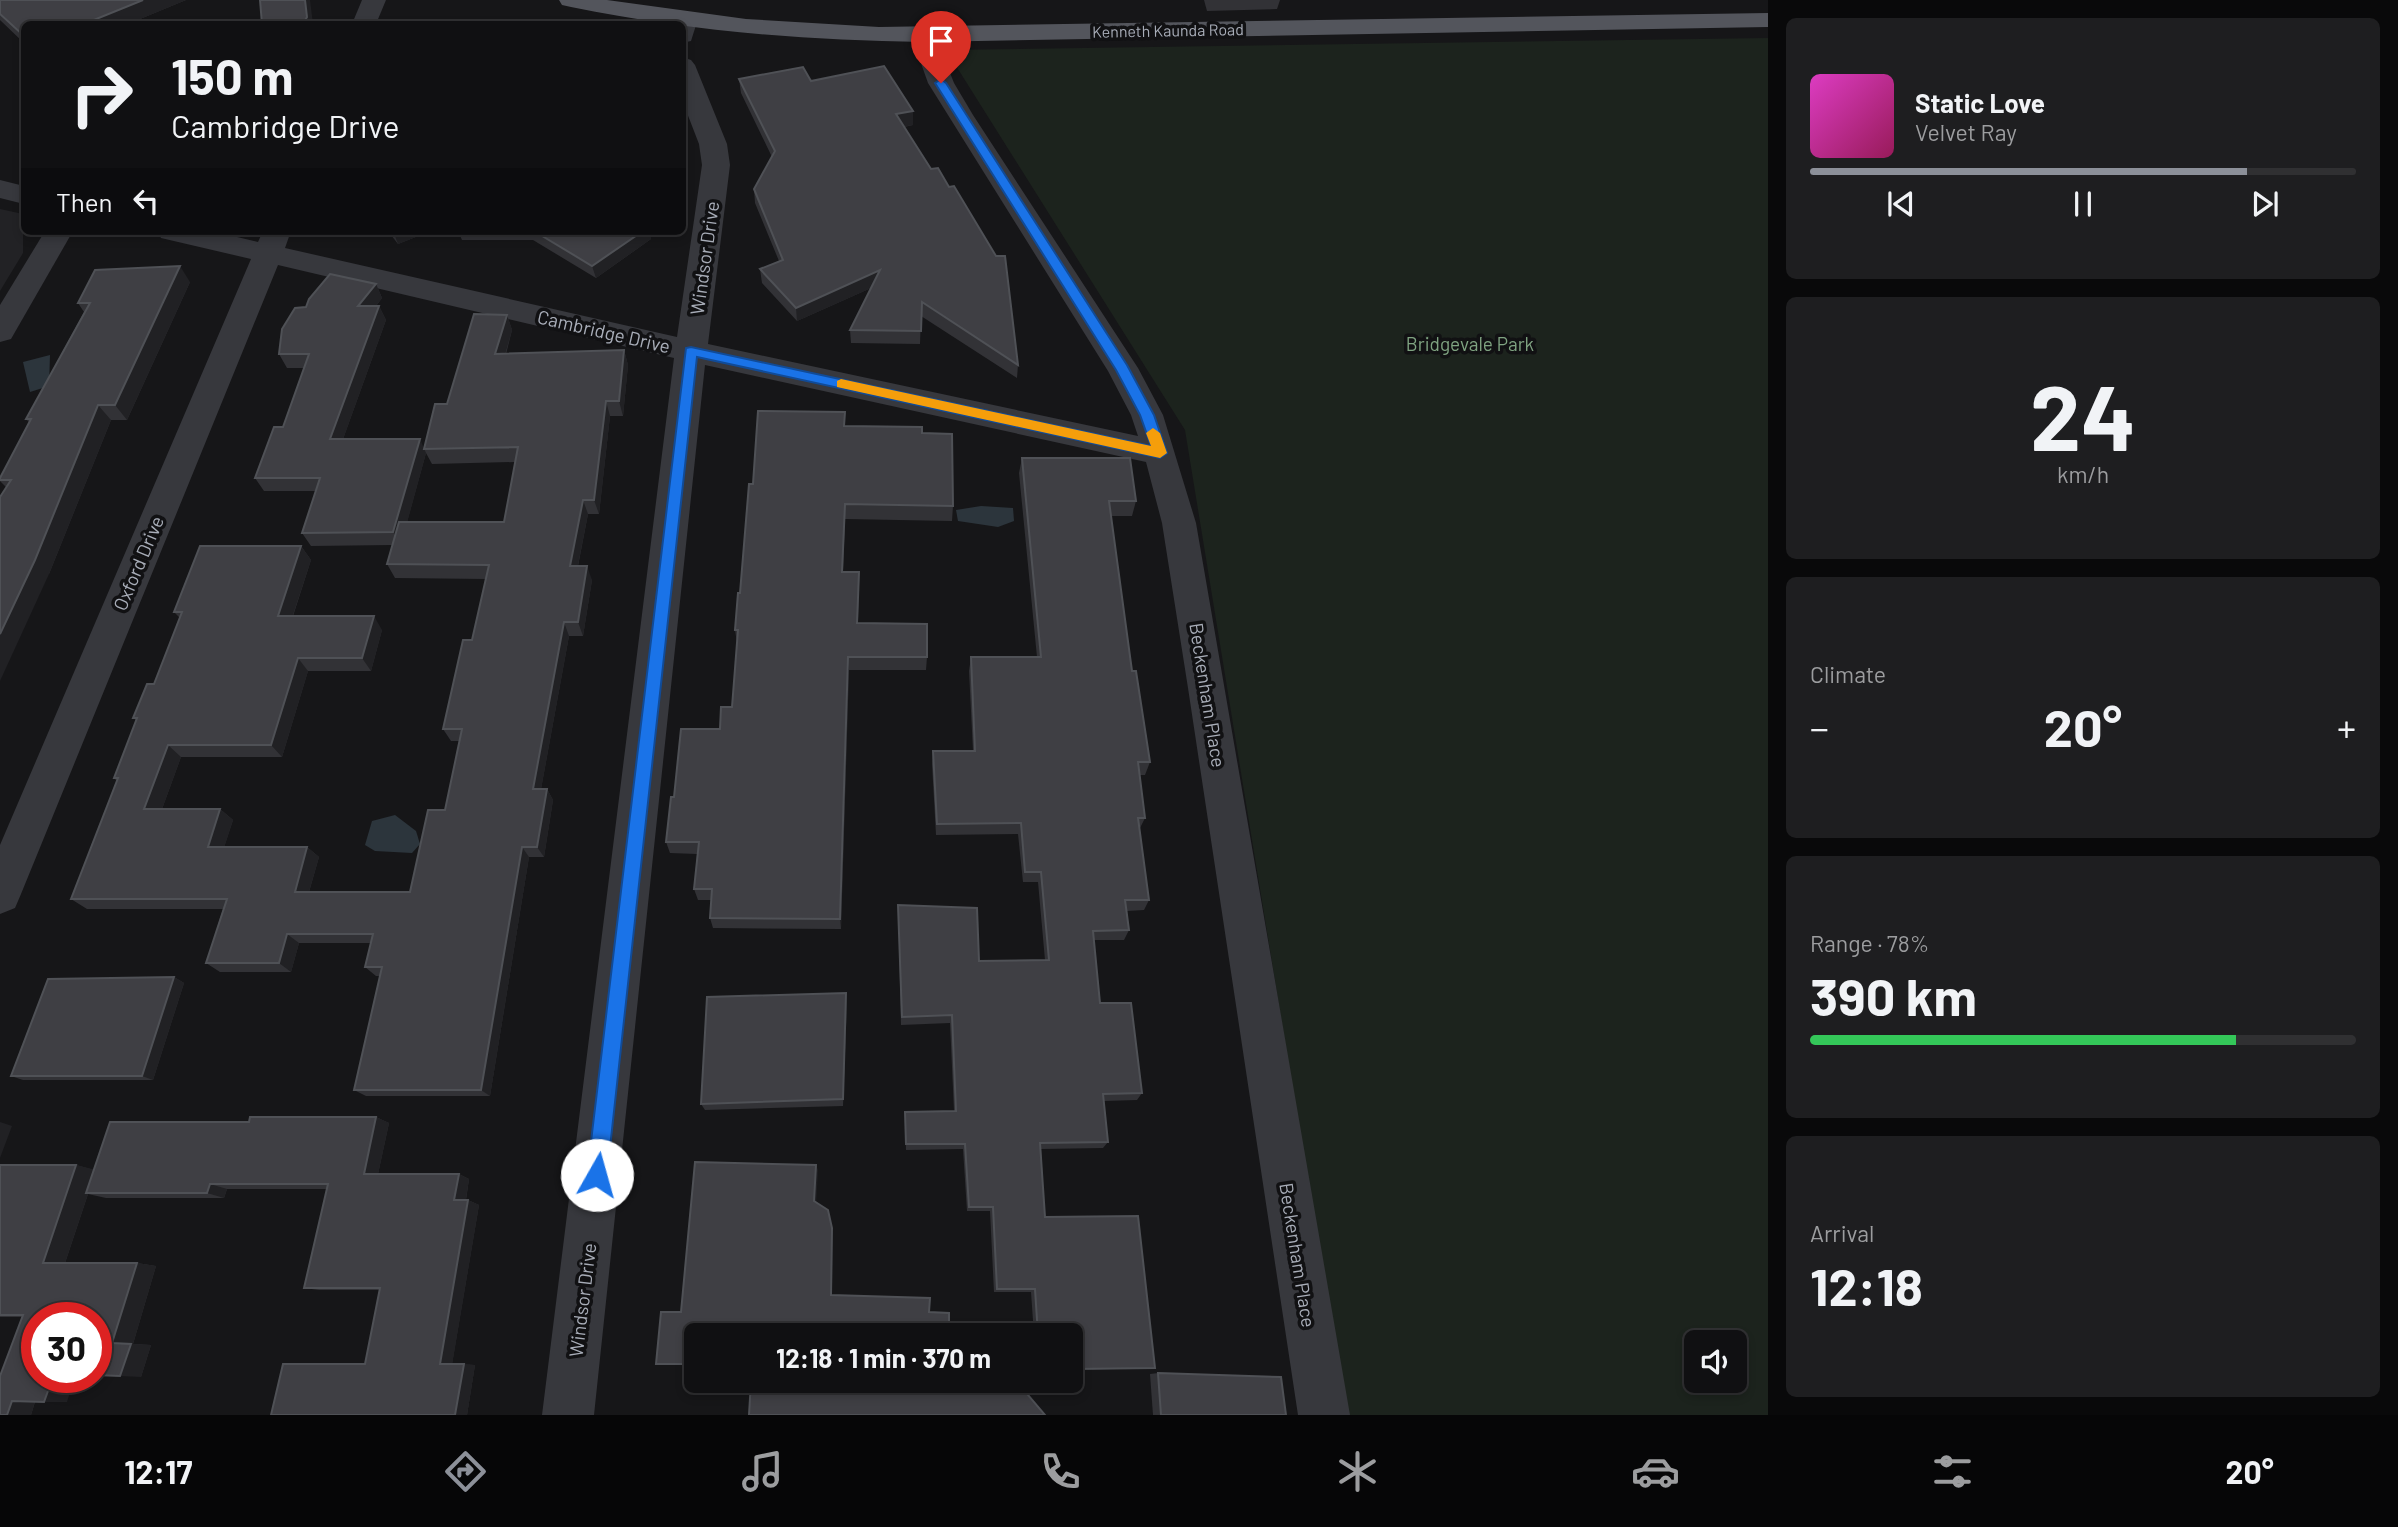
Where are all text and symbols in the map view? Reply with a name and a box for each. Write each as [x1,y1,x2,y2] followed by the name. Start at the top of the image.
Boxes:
[911,11,971,83] pin
[1092,19,1244,41] street label: Kenneth Kaunda Road
[922,22,960,60] icon: arrive
[171,46,293,105] text: 150 m
[56,49,147,140] icon: right
[1915,87,2045,118] text: Static Love
[171,106,400,144] text: Cambridge Drive
[1915,118,2017,146] text: Velvet Ray
[127,182,165,220] icon: left
[1882,185,1920,223] icon: previous
[2064,185,2102,223] icon: pause
[2246,185,2284,223] icon: next
[56,186,113,217] text: Then
[685,200,723,316] street label: Windsor Drive
[535,305,673,357] street label: Cambridge Drive
[1406,332,1534,355] park label: Bridgevale Park
[2030,360,2136,469] text: 24
[2057,460,2109,488] text: km/h
[108,512,168,614] street label: Oxford Drive
[1185,621,1231,769] street label: Beckenham Place
[1810,660,1886,688] text: Climate
[2044,695,2122,757] text: 20°
[1810,704,1829,750] text: −
[2337,704,2356,750] text: +
[1810,929,1929,957] text: Range · 78%
[1810,964,1977,1026] text: 390 km
[560,1138,634,1212] position arrow
[1275,1181,1321,1329] street label: Beckenham Place
[1810,1219,1874,1247] text: Arrival
[564,1242,600,1358] street label: Windsor Drive
[1810,1254,1923,1316] text: 12:18
[21,1302,112,1393] speed limit sign: 30
[1684,1330,1747,1393] map controls
[1684,1330,1747,1393] button: sound
[776,1342,991,1373] text: 12:18 · 1 min · 370 m
[441,1447,490,1496] icon: directions
[738,1447,787,1496] icon: music
[1036,1447,1085,1496] icon: phone
[1333,1447,1382,1496] icon: climate
[1631,1447,1680,1496] icon: car
[1928,1447,1977,1496] icon: filters
[124,1452,192,1490] text: 12:17
[2226,1452,2274,1490] text: 20°

